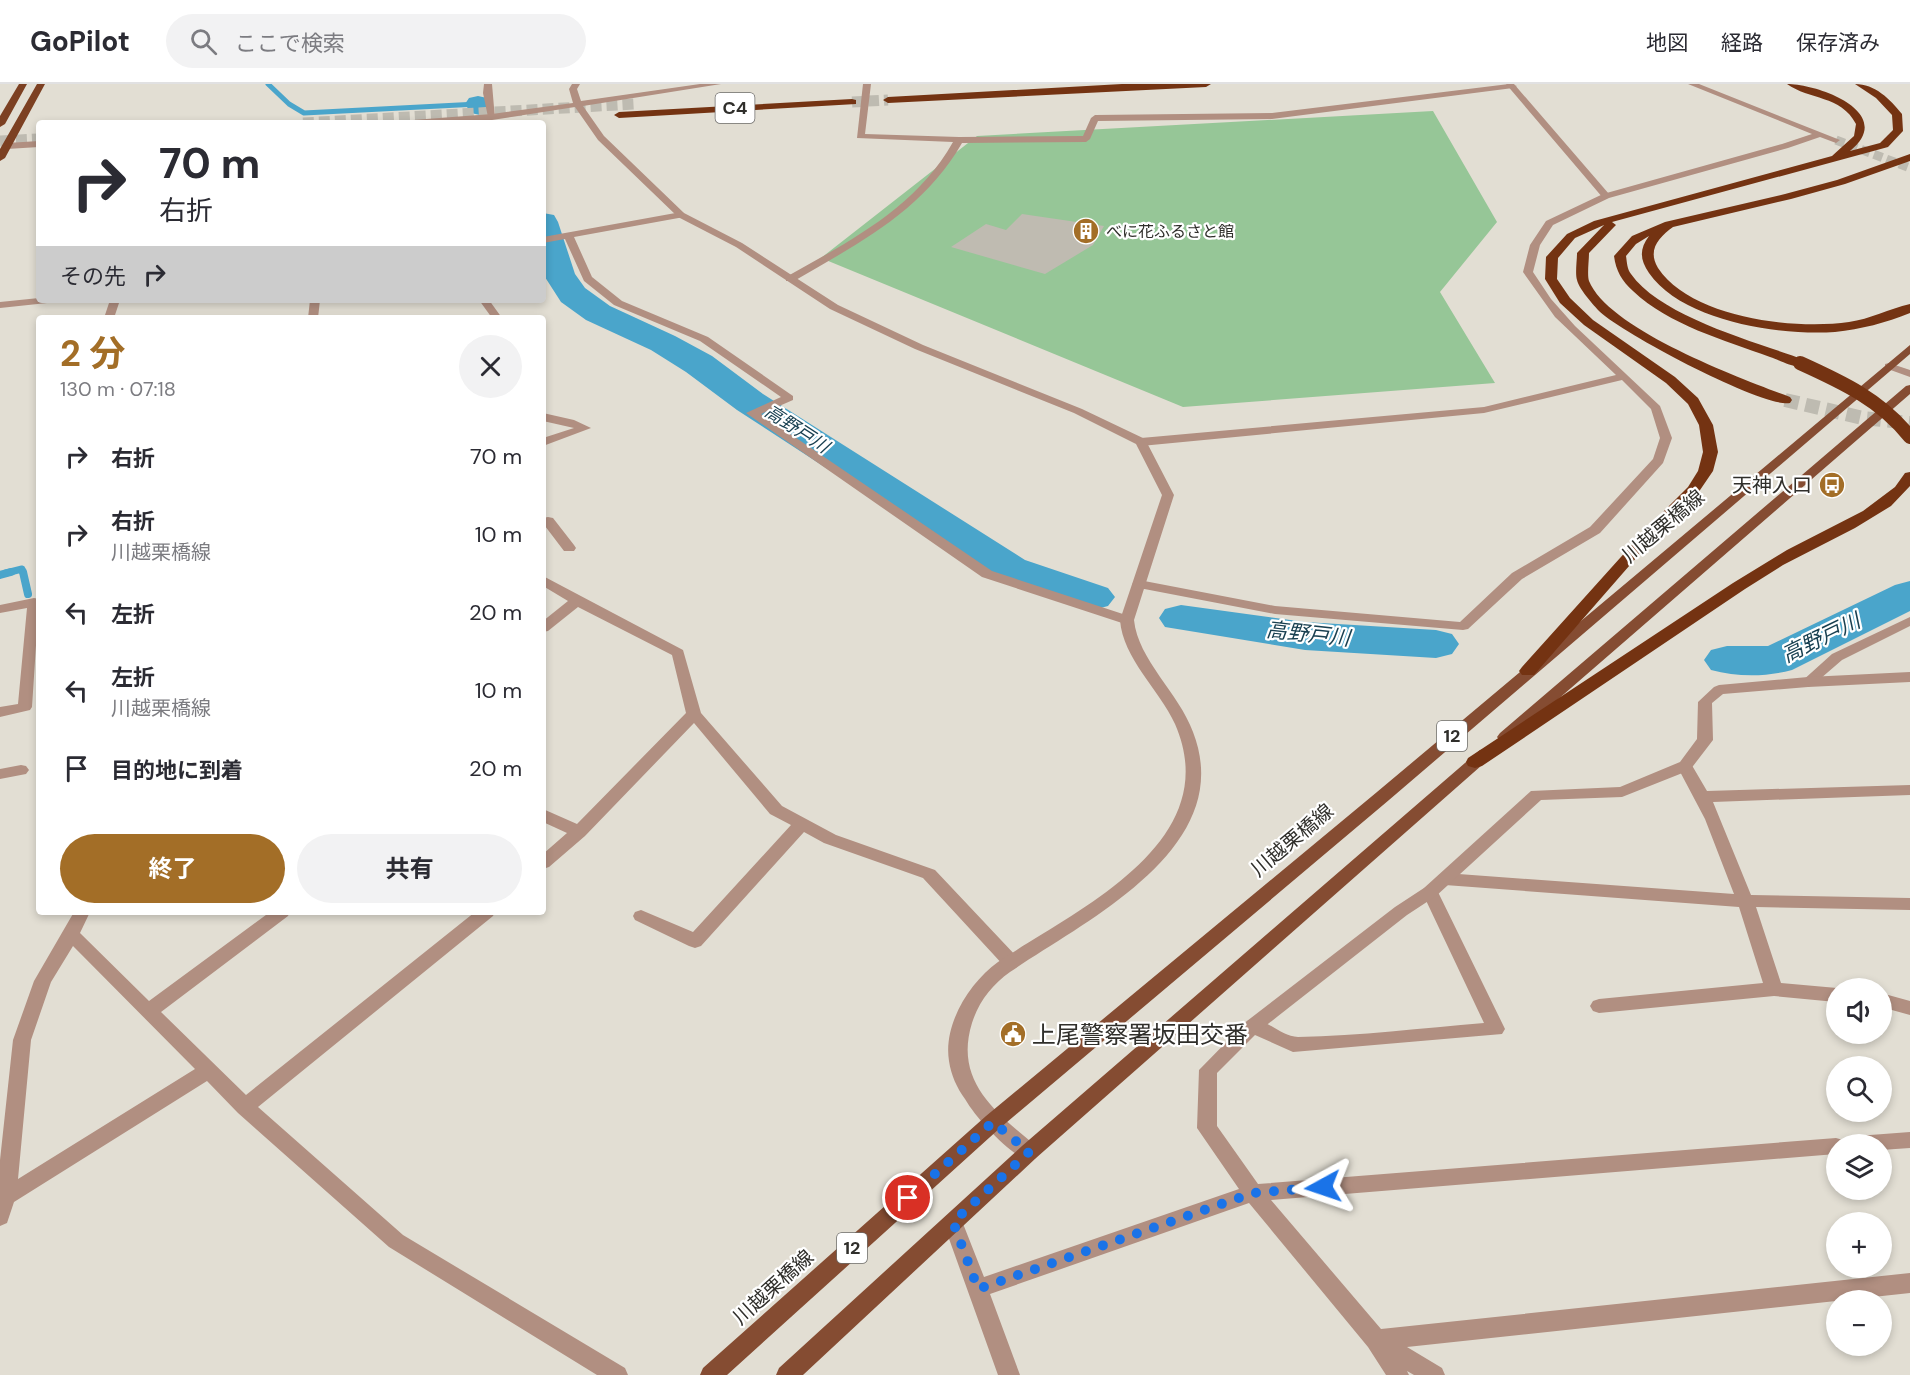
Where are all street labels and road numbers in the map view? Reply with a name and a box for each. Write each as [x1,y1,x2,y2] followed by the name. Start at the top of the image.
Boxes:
[716,93,754,123] road number: C4
[1616,484,1710,568] street label: 川越栗橋線
[1437,721,1467,751] road number: 12
[1245,798,1339,882] street label: 川越栗橋線
[837,1233,867,1263] road number: 12
[727,1244,819,1330] street label: 川越栗橋線

